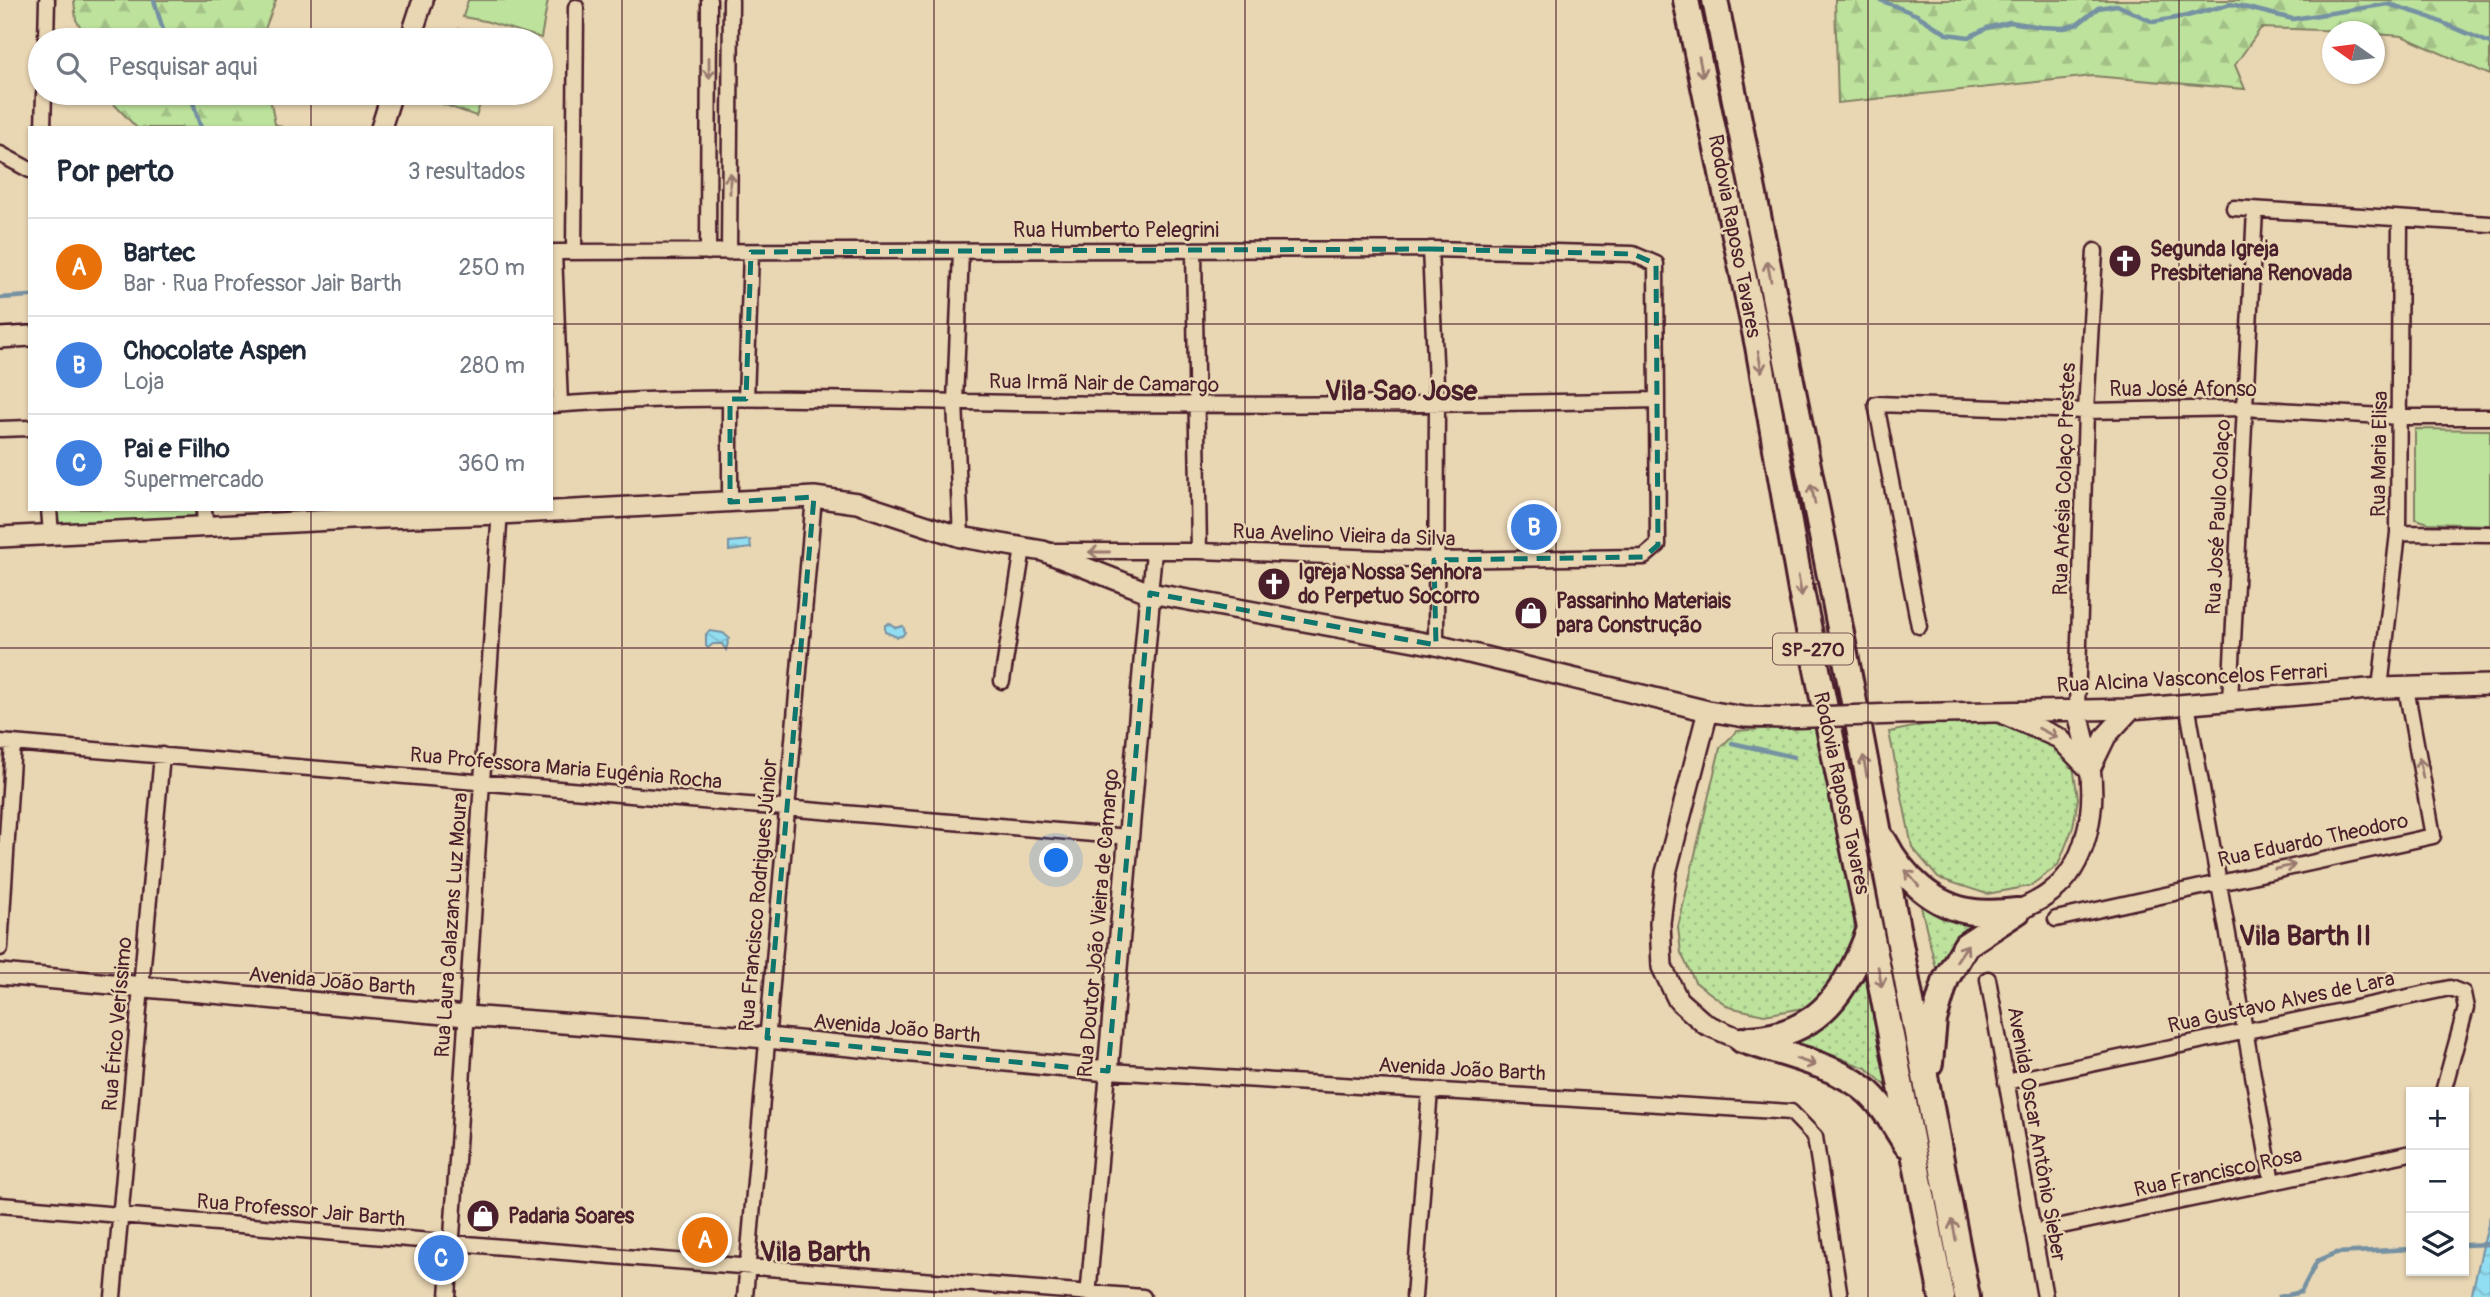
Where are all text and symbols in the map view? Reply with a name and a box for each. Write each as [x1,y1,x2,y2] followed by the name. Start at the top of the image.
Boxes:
[2322,21,2385,84] north arrow
[28,28,553,105] search box
[52,48,90,86] icon: search
[108,51,257,83] text: Pesquisar aqui
[1694,55,1708,78] one-way arrow
[702,56,715,79] one-way arrow
[1702,132,1768,341] street label: Rodovia Raposo Tavares
[56,153,174,190] text: Por perto
[408,157,525,186] text: 3 resultados
[723,172,737,195] one-way arrow
[1013,217,1219,244] street label: Rua Humberto Pelegrini
[2150,236,2353,287] place label: Segunda Igreja Presbiteriana Renovada
[123,237,196,269] text: Bartec
[2106,242,2144,280] church icon: Segunda Igreja Presbiteriana Renovada
[72,253,86,282] text: A
[459,253,525,282] text: 250 m
[1761,260,1775,283] one-way arrow
[123,269,402,298] text: Bar · Rua Professor Jair Barth
[123,335,307,367] text: Chocolate Aspen
[1754,350,1767,373] one-way arrow
[72,351,86,380] text: B
[459,351,525,380] text: 280 m
[2047,361,2082,596] street label: Rua Anésia Colaço Prestes
[123,367,164,396] text: Loja
[989,368,1219,399] street label: Rua Irmã Nair de Camargo
[1325,374,1479,409] district label: Vila Sao Jose
[2109,376,2257,403] street label: Rua José Afonso
[2365,391,2394,517] street label: Rua Maria Elisa
[2200,418,2237,616] street label: Rua José Paulo Colaço
[123,433,230,465] text: Pai e Filho
[72,449,86,478] text: C
[458,449,525,478] text: 360 m
[123,465,264,494] text: Supermercado
[1806,483,1820,506] one-way arrow
[1511,501,1557,553] pin: B
[1232,518,1456,553] street label: Rua Avelino Vieira da Silva
[1087,545,1110,559] one-way arrow
[1298,559,1482,610] place label: Igreja Nossa Senhora do Perpetuo Socorro
[1255,565,1293,603] church icon: Igreja Nossa Senhora do Perpetuo Socorro
[1794,574,1807,597] one-way arrow
[1556,588,1731,639] place label: Passarinho Materiais para Construção
[1512,594,1550,632] shop icon: Passarinho Materiais para Construção
[1773,634,1853,664] road number: SP-270
[2056,658,2328,699] street label: Rua Alcina Vasconcelos Ferrari
[1807,689,1876,898] street label: Rodovia Raposo Tavares
[2037,727,2058,741] one-way arrow
[409,741,723,796] street label: Rua Professora Maria Eugênia Rocha
[1858,755,1871,778] one-way arrow
[733,757,784,1033] street label: Rua Francisco Rodrigues Júnior
[2414,758,2427,780] one-way arrow
[1072,767,1125,1079] street label: Rua Doutor João Vieira de Camargo
[429,792,474,1059] street label: Rua Laura Calazans Luz Moura
[2215,807,2411,874] street label: Rua Eduardo Theodoro
[1039,843,1073,877] your location
[2273,860,2296,874] one-way arrow
[1904,870,1919,888] one-way arrow
[2239,919,2371,954] district label: Vila Barth II
[96,936,139,1112] street label: Rua Érico Veríssimo
[1955,944,1969,963] one-way arrow
[247,961,417,1002] street label: Avenida João Barth
[1874,965,1887,988] one-way arrow
[2165,965,2397,1040] street label: Rua Gustavo Alves de Lara
[2001,1005,2072,1264] street label: Avenida Oscar Antônio Sieber
[812,1008,982,1049] street label: Avenida João Barth
[1378,1052,1546,1087] street label: Avenida João Barth
[1795,1057,1817,1069] one-way arrow
[2406,1087,2469,1276] map controls
[2406,1087,2469,1150] button: +
[2132,1141,2305,1203] street label: Rua Francisco Rosa
[2406,1150,2469,1213] button: −
[195,1188,406,1233] street label: Rua Professor Jair Barth
[464,1197,502,1235] shop icon: Padaria Soares
[508,1203,635,1230] place label: Padaria Soares
[2406,1213,2469,1276] button: layers
[682,1214,728,1266] pin: A
[1947,1219,1961,1242] one-way arrow
[418,1232,464,1284] pin: C
[760,1235,870,1270] district label: Vila Barth

